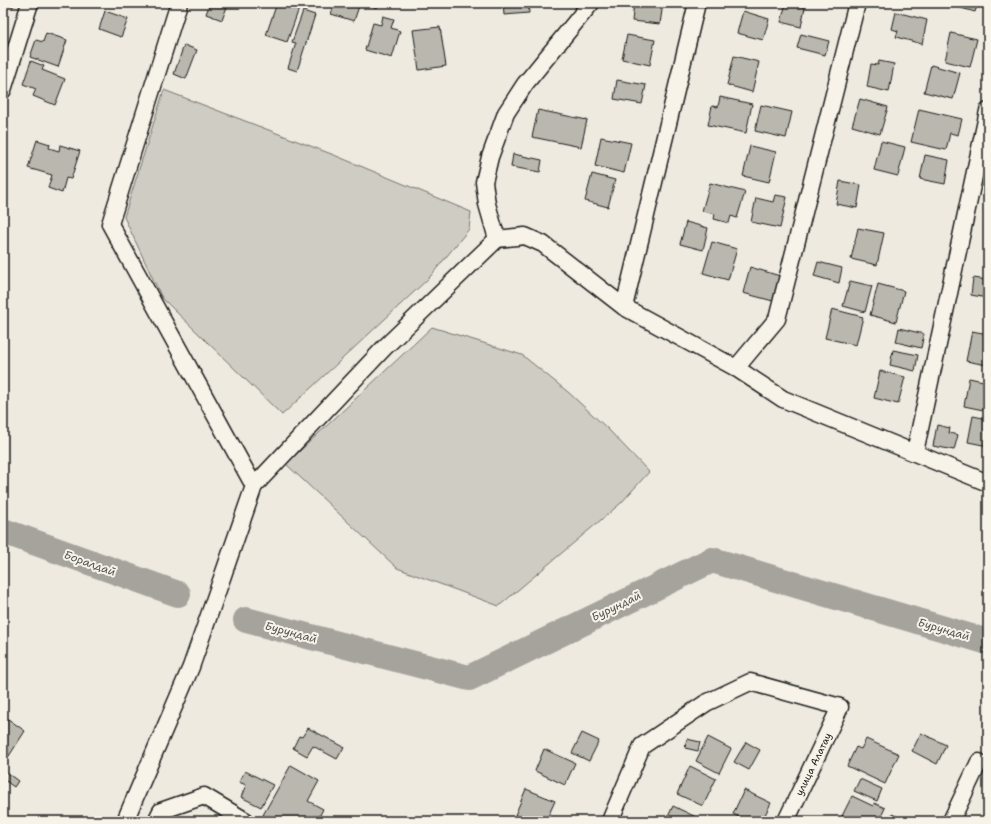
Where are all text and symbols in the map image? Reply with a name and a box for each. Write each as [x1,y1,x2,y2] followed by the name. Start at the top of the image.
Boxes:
[62,547,118,580] water label: Боралдай
[589,588,643,625] water label: Бурундай
[916,615,971,644] water label: Бурундай
[263,618,318,647] water label: Бурундай
[793,730,834,798] street label: улица Алатау

